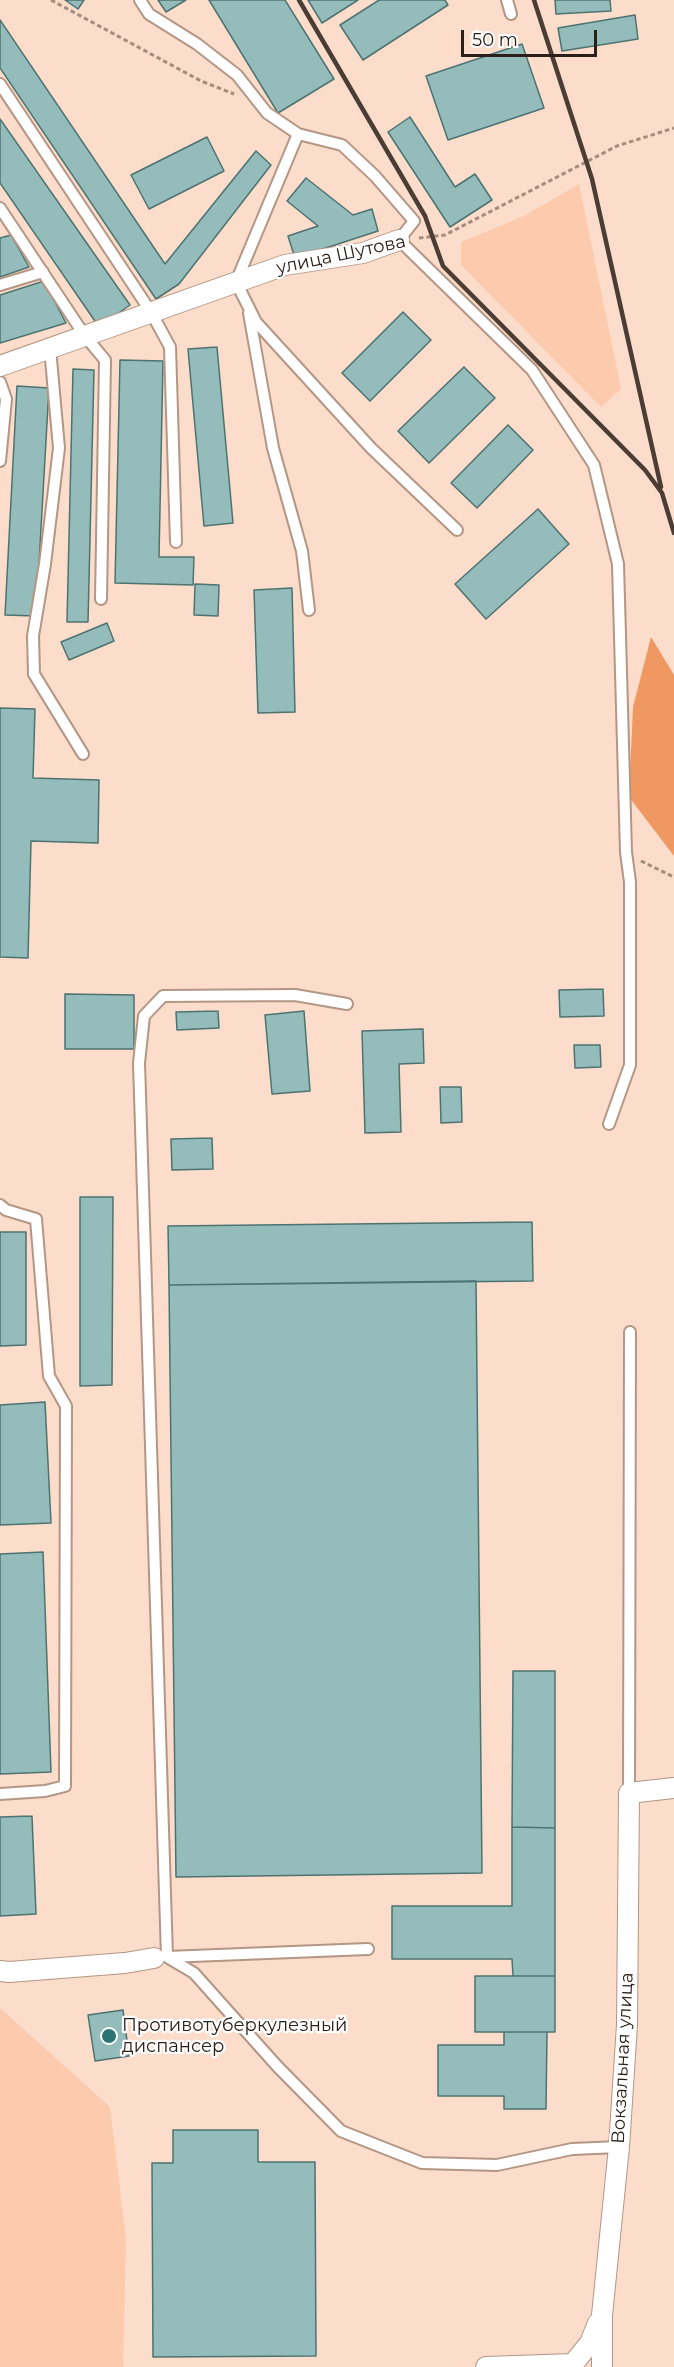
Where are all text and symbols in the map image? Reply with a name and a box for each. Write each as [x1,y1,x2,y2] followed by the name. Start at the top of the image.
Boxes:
[464,18,600,56] scale bar
[472,29,518,51] text: 50 m
[274,231,408,279] street label: улица Шутова
[608,1972,638,2144] street label: Вокзальная улица
[122,2015,347,2058] place label: Противотуберкулезный диспансер
[100,2027,118,2045] marker: Противотуберкулезный диспансер

